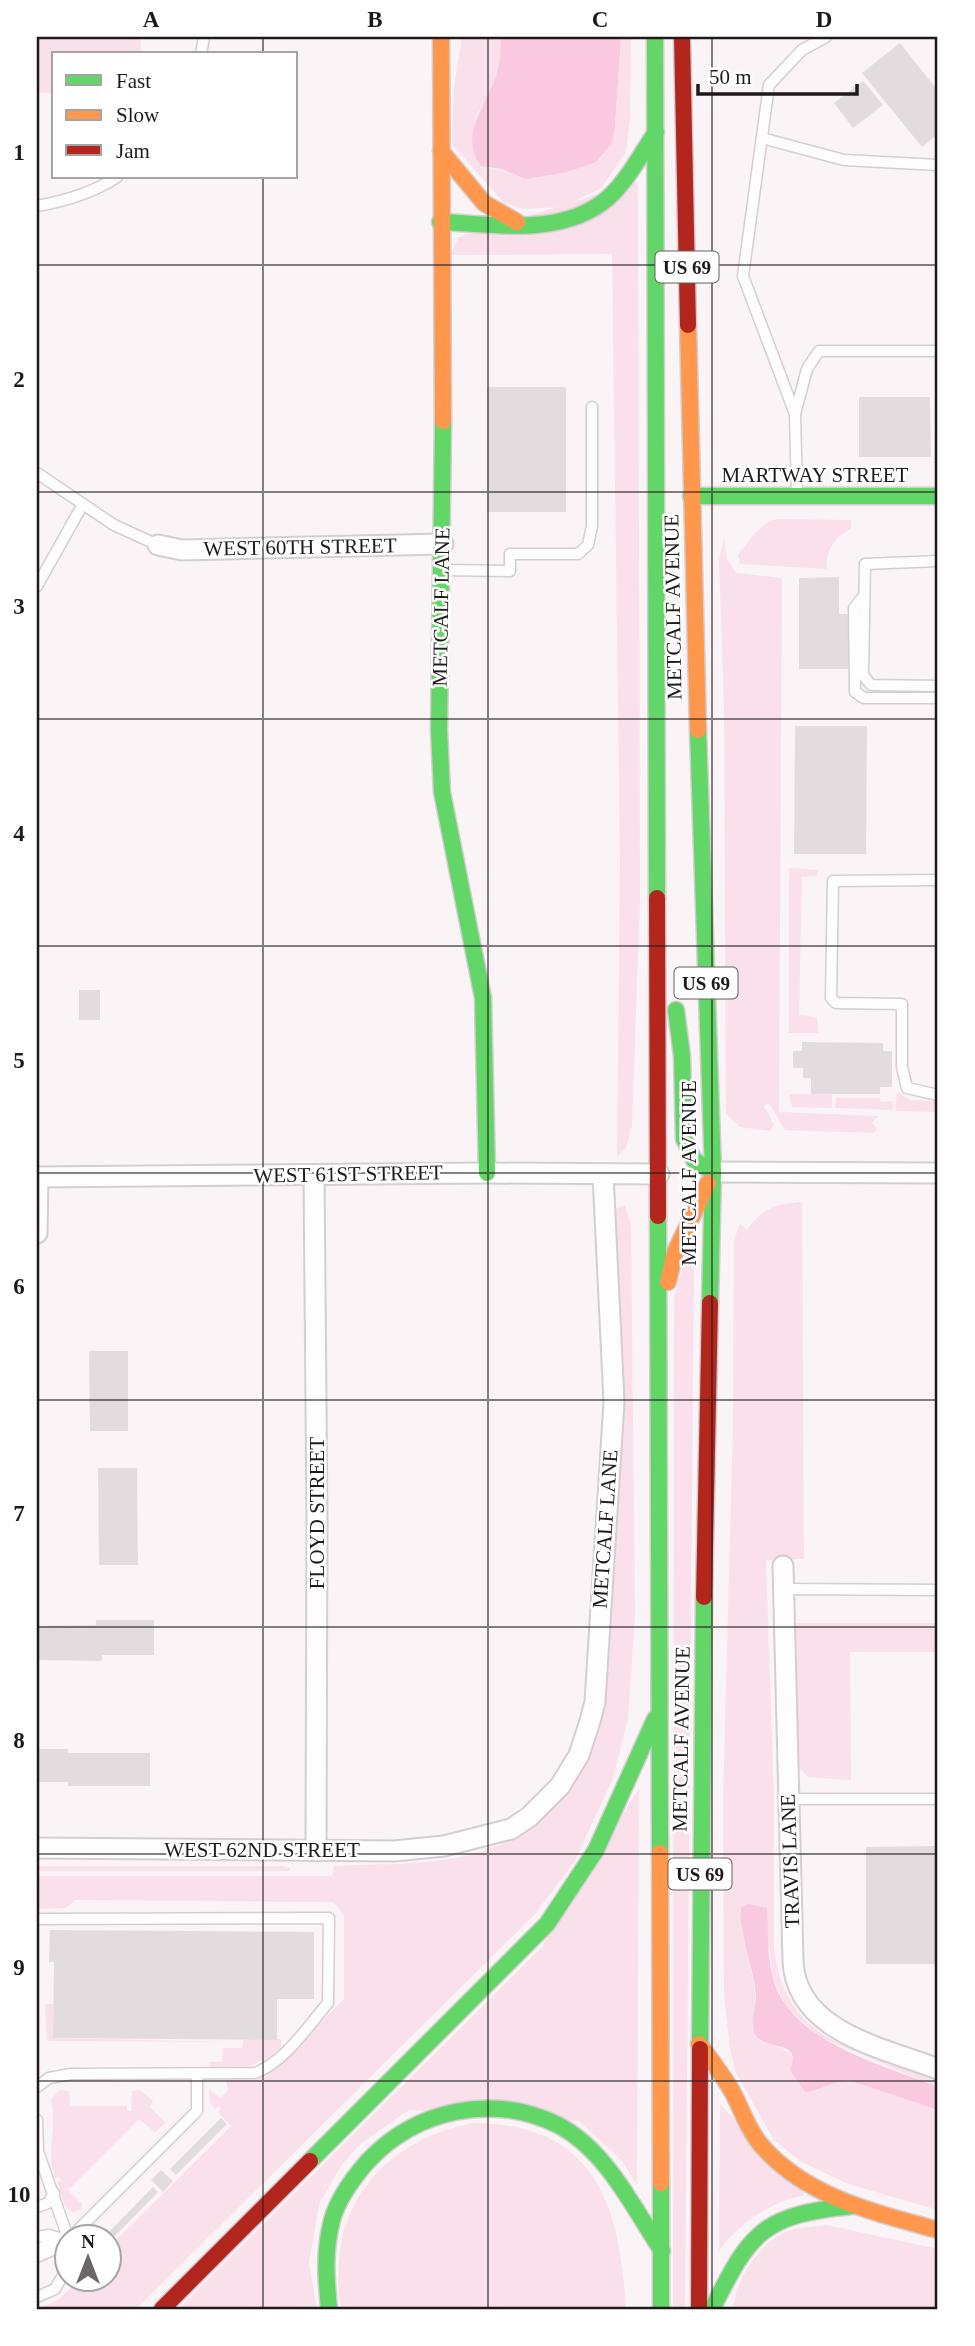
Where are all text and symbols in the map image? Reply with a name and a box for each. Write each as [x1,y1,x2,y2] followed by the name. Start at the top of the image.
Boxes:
[143,7,160,32] text: A
[367,7,383,32] text: B
[592,7,608,32] text: C
[816,7,832,32] text: D
[52,52,298,178] legend
[698,52,858,96] scale bar
[709,65,752,89] text: 50 m
[116,69,151,93] text: Fast
[116,103,160,127] text: Slow
[116,139,150,163] text: Jam
[13,140,25,165] text: 1
[656,252,718,282] road number: US 69
[13,367,25,392] text: 2
[722,463,909,487] street label: MARTWAY STREET
[659,514,687,700] street label: METCALF AVENUE
[428,527,454,687] street label: METCALF LANE
[203,533,397,561] street label: WEST 60TH STREET
[13,594,25,619] text: 3
[13,821,25,846] text: 4
[674,967,738,998] road number: US 69
[13,1048,25,1073] text: 5
[677,1080,701,1266] street label: METCALF AVENUE
[253,1160,443,1188] street label: WEST 61ST STREET
[13,1274,25,1299] text: 6
[305,1437,329,1589] street label: FLOYD STREET
[587,1449,623,1609] street label: METCALF LANE
[13,1501,25,1526] text: 7
[667,1646,695,1832] street label: METCALF AVENUE
[13,1728,25,1753] text: 8
[776,1793,804,1929] street label: TRAVIS LANE
[164,1838,360,1862] street label: WEST 62ND STREET
[668,1858,732,1890] road number: US 69
[13,1955,25,1980] text: 9
[8,2182,31,2207] text: 10
[52,2224,122,2294] north arrow
[81,2231,95,2252] text: N

